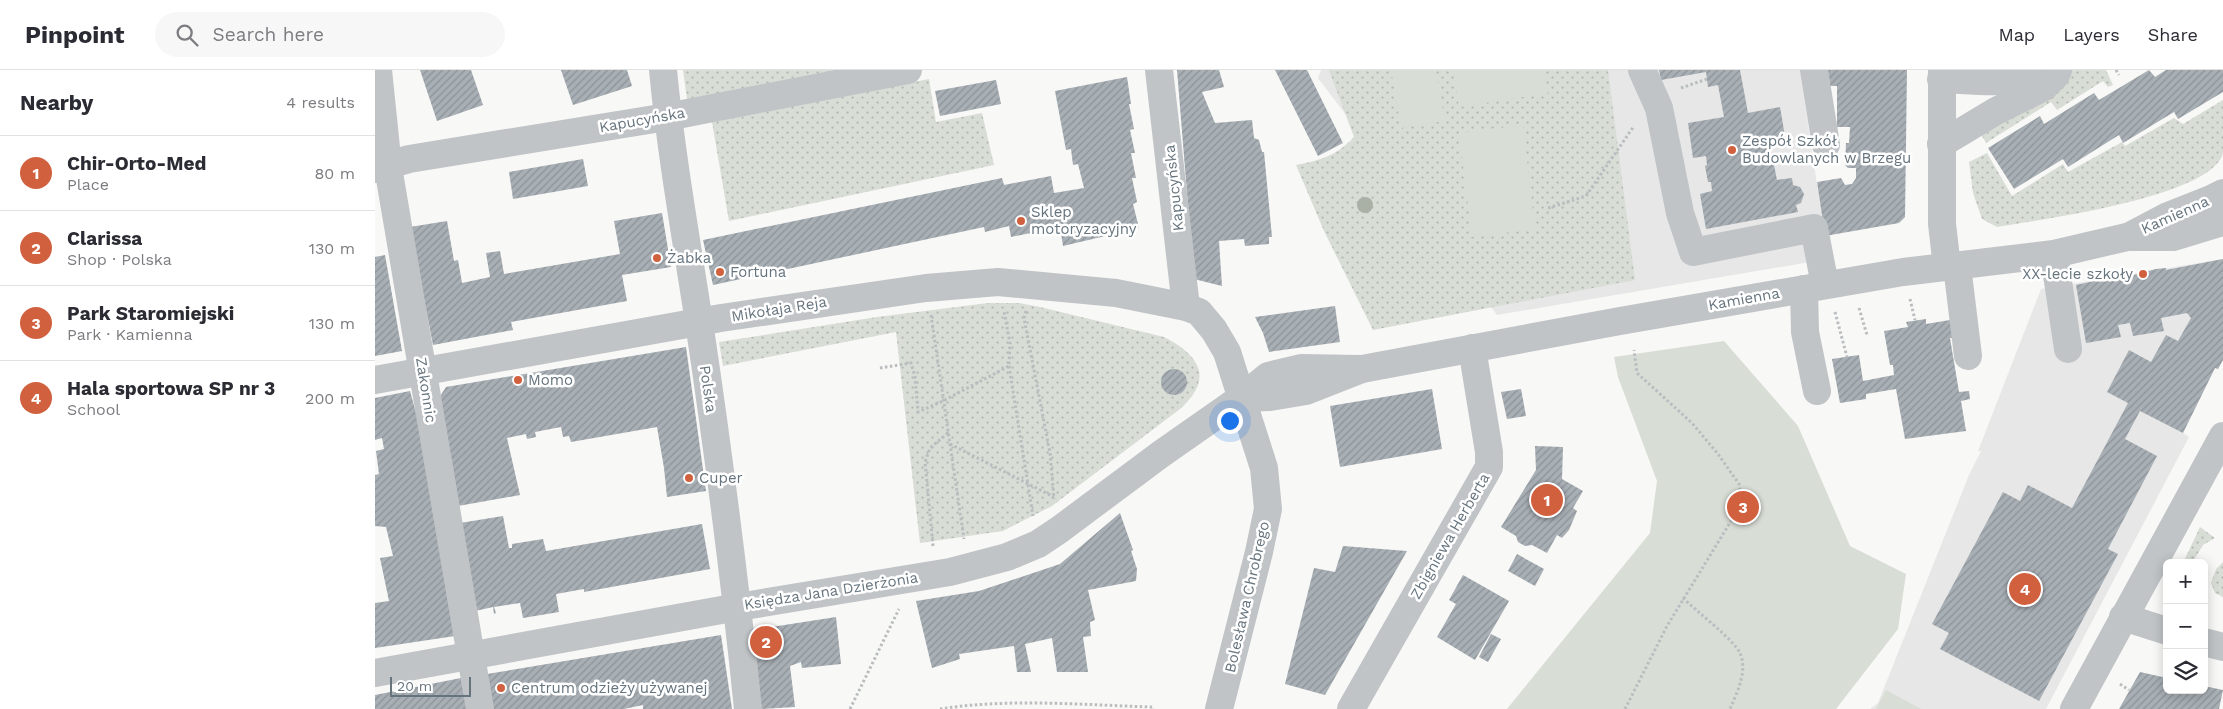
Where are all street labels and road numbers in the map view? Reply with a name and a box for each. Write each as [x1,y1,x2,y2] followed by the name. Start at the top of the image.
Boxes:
[598,104,687,136] street label: Kapucyńska
[1160,143,1187,232] street label: Kapucyńska
[2138,192,2212,238] street label: Kamienna
[1707,284,1782,314] street label: Kamienna
[730,293,828,325] street label: Mikołaja Reja
[412,356,440,424] street label: Zakonnic
[696,364,720,414] street label: Polska
[1407,469,1494,602] street label: Zbigniewa Herberta
[1221,520,1273,674] street label: Bolesława Chrobrego
[743,568,920,614] street label: Księdza Jana Dzierżonia

